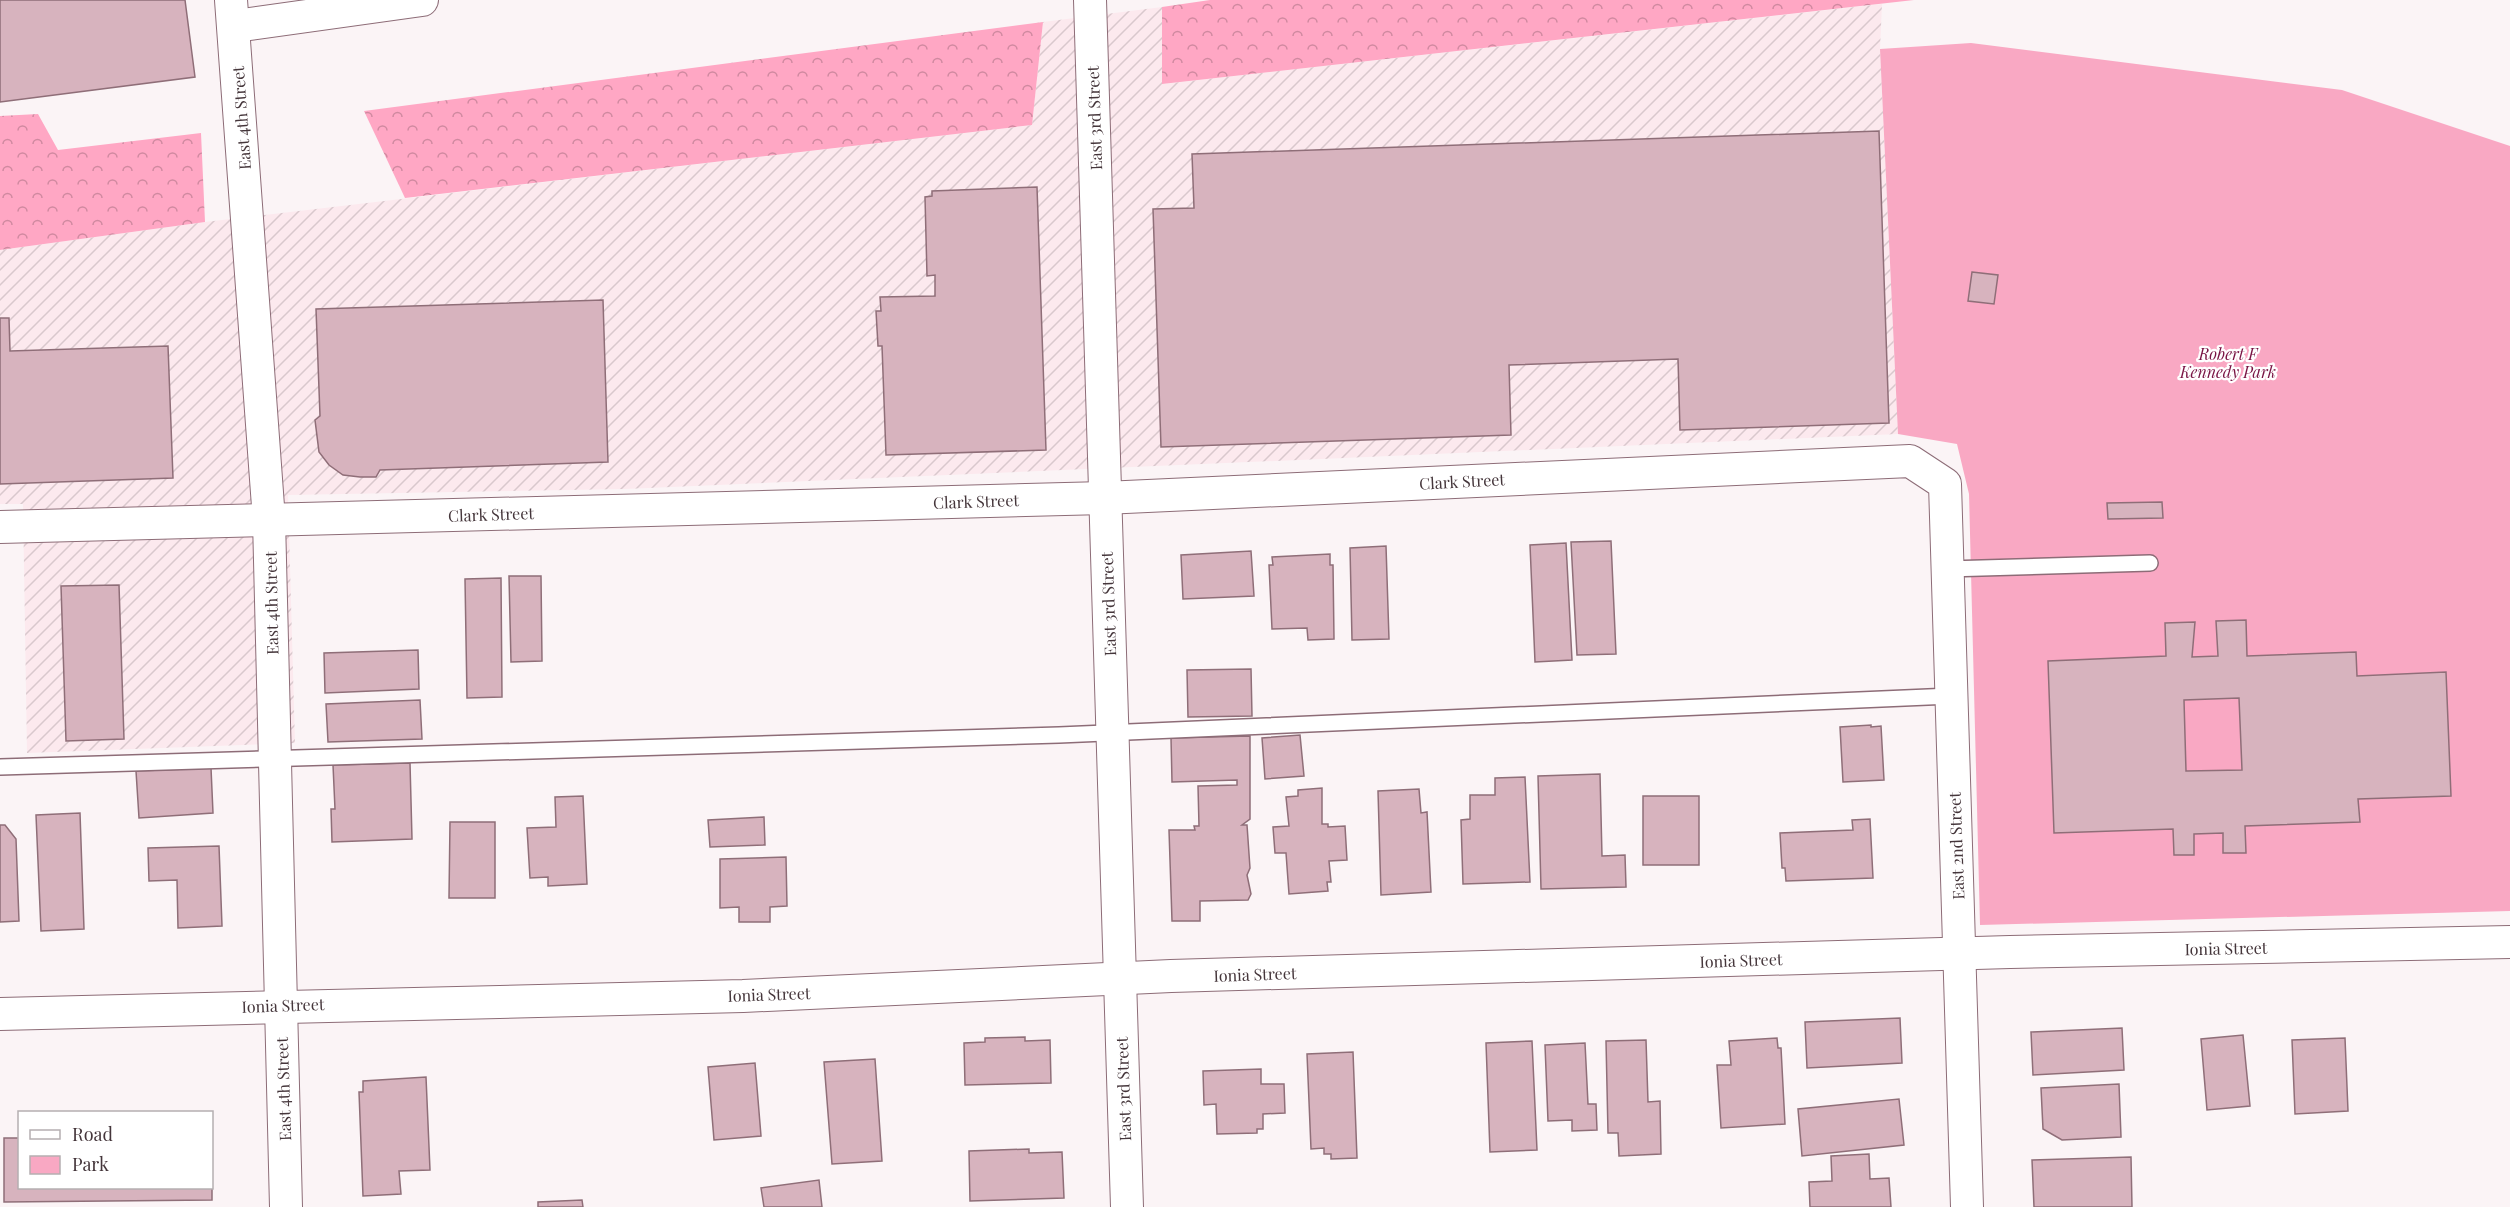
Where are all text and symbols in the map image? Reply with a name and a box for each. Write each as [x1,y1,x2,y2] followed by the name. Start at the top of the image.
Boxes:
[227,65,255,171] street label: East 4th Street
[1082,65,1106,171] street label: East 3rd Street
[2179,343,2276,382] park label: Robert F Kennedy Park
[1419,468,1506,494] street label: Clark Street
[933,489,1020,513] street label: Clark Street
[448,502,535,526] street label: Clark Street
[260,551,282,655] street label: East 4th Street
[1096,551,1120,657] street label: East 3rd Street
[1944,791,1968,900] street label: East 2nd Street
[2184,937,2268,959] street label: Ionia Street
[1699,948,1783,972] street label: Ionia Street
[1213,962,1297,986] street label: Ionia Street
[727,982,811,1006] street label: Ionia Street
[241,993,325,1017] street label: Ionia Street
[271,1036,295,1141] street label: East 4th Street
[1111,1036,1135,1142] street label: East 3rd Street
[18,1111,213,1189] legend
[72,1122,113,1146] text: Road
[72,1152,109,1176] text: Park

